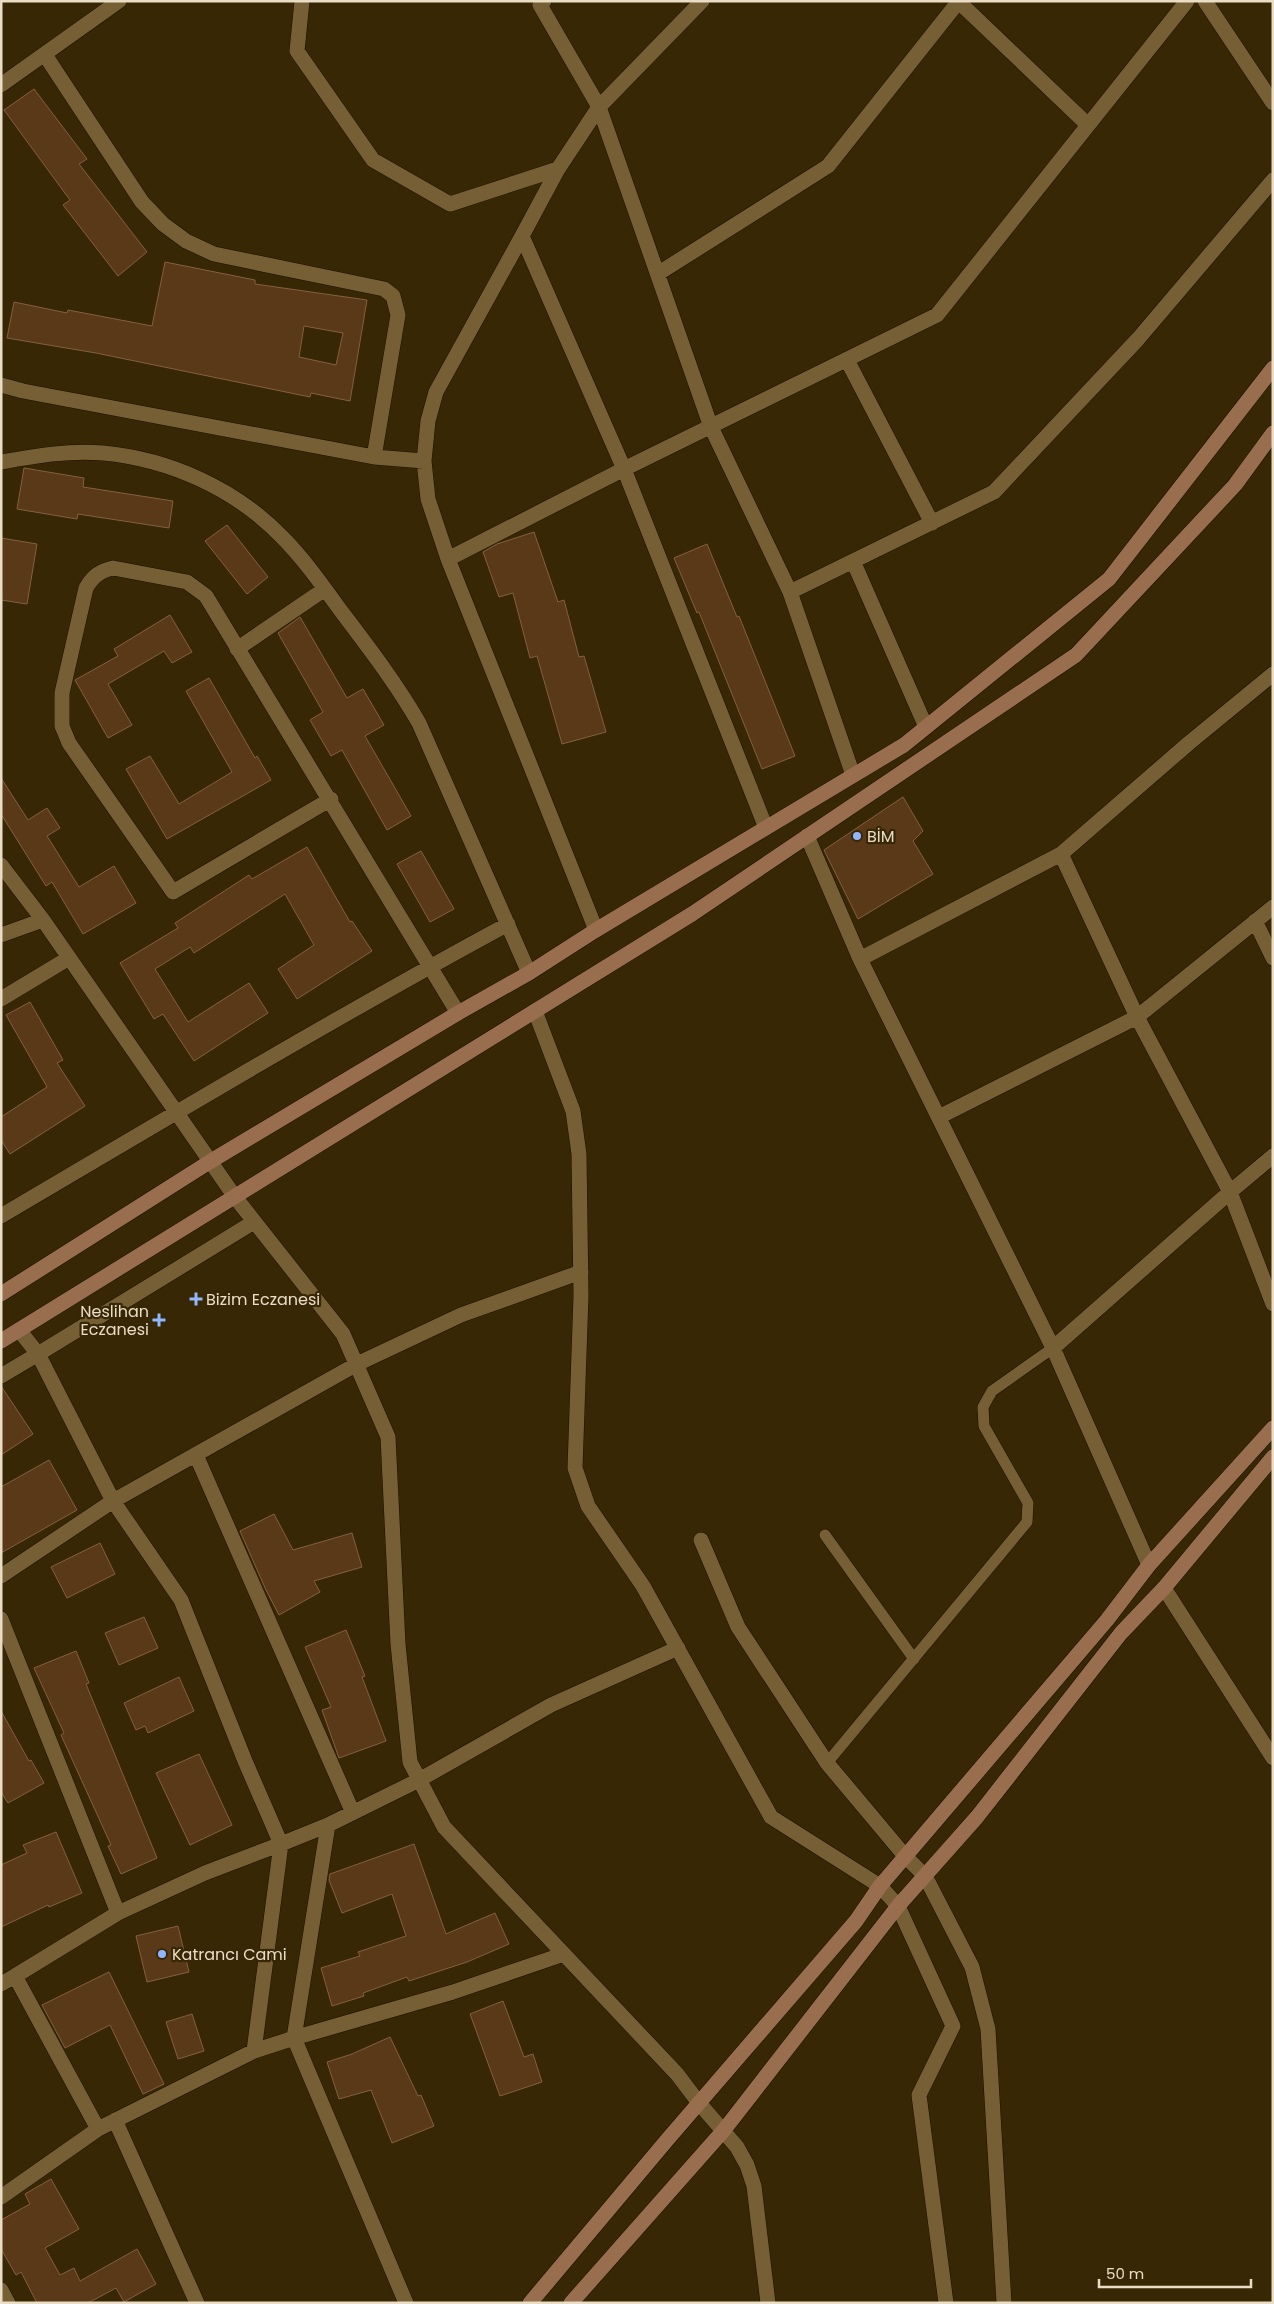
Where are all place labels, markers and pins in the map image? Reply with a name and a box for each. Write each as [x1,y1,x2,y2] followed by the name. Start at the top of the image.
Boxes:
[867,825,895,848] place label: BİM
[851,830,863,842] marker: BİM
[206,1288,320,1311] place label: Bizim Eczanesi
[190,1293,202,1305] marker: Bizim Eczanesi
[80,1300,149,1341] place label: Neslihan Eczanesi
[153,1314,165,1326] marker: Neslihan Eczanesi
[172,1943,287,1966] place label: Katrancı Cami
[156,1948,168,1960] marker: Katrancı Cami

